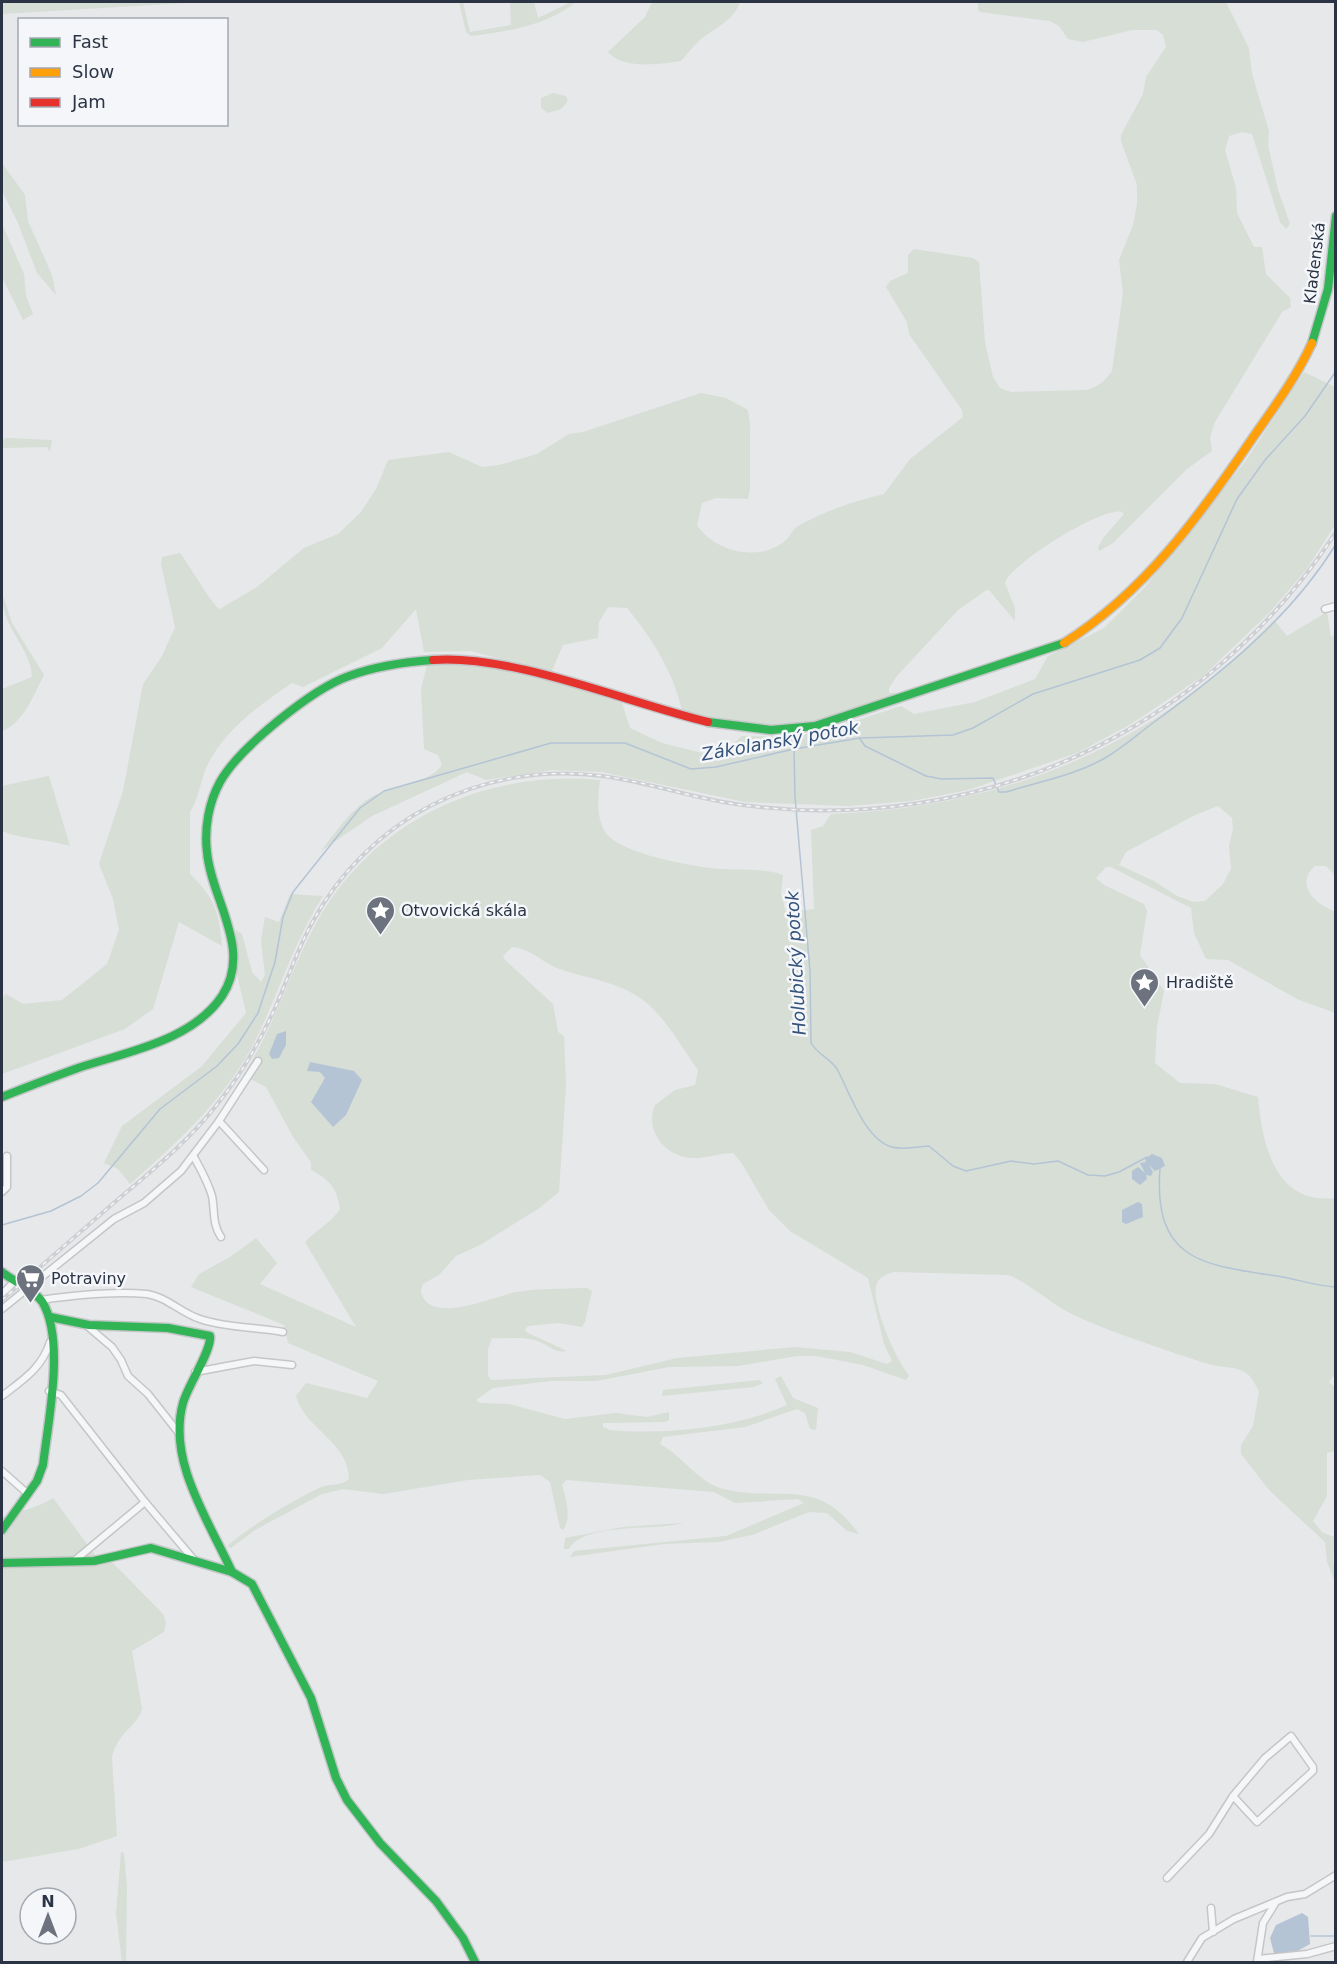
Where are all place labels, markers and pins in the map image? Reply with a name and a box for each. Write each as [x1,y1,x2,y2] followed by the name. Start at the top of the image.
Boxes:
[364,894,396,936] place icon: Otvovická skála
[401,901,527,920] place label: Otvovická skála
[1129,966,1161,1008] place icon: Hradiště
[1166,973,1233,992] place label: Hradiště
[14,1262,46,1304] supermarket icon: Potraviny
[51,1269,126,1288] place label: Potraviny

